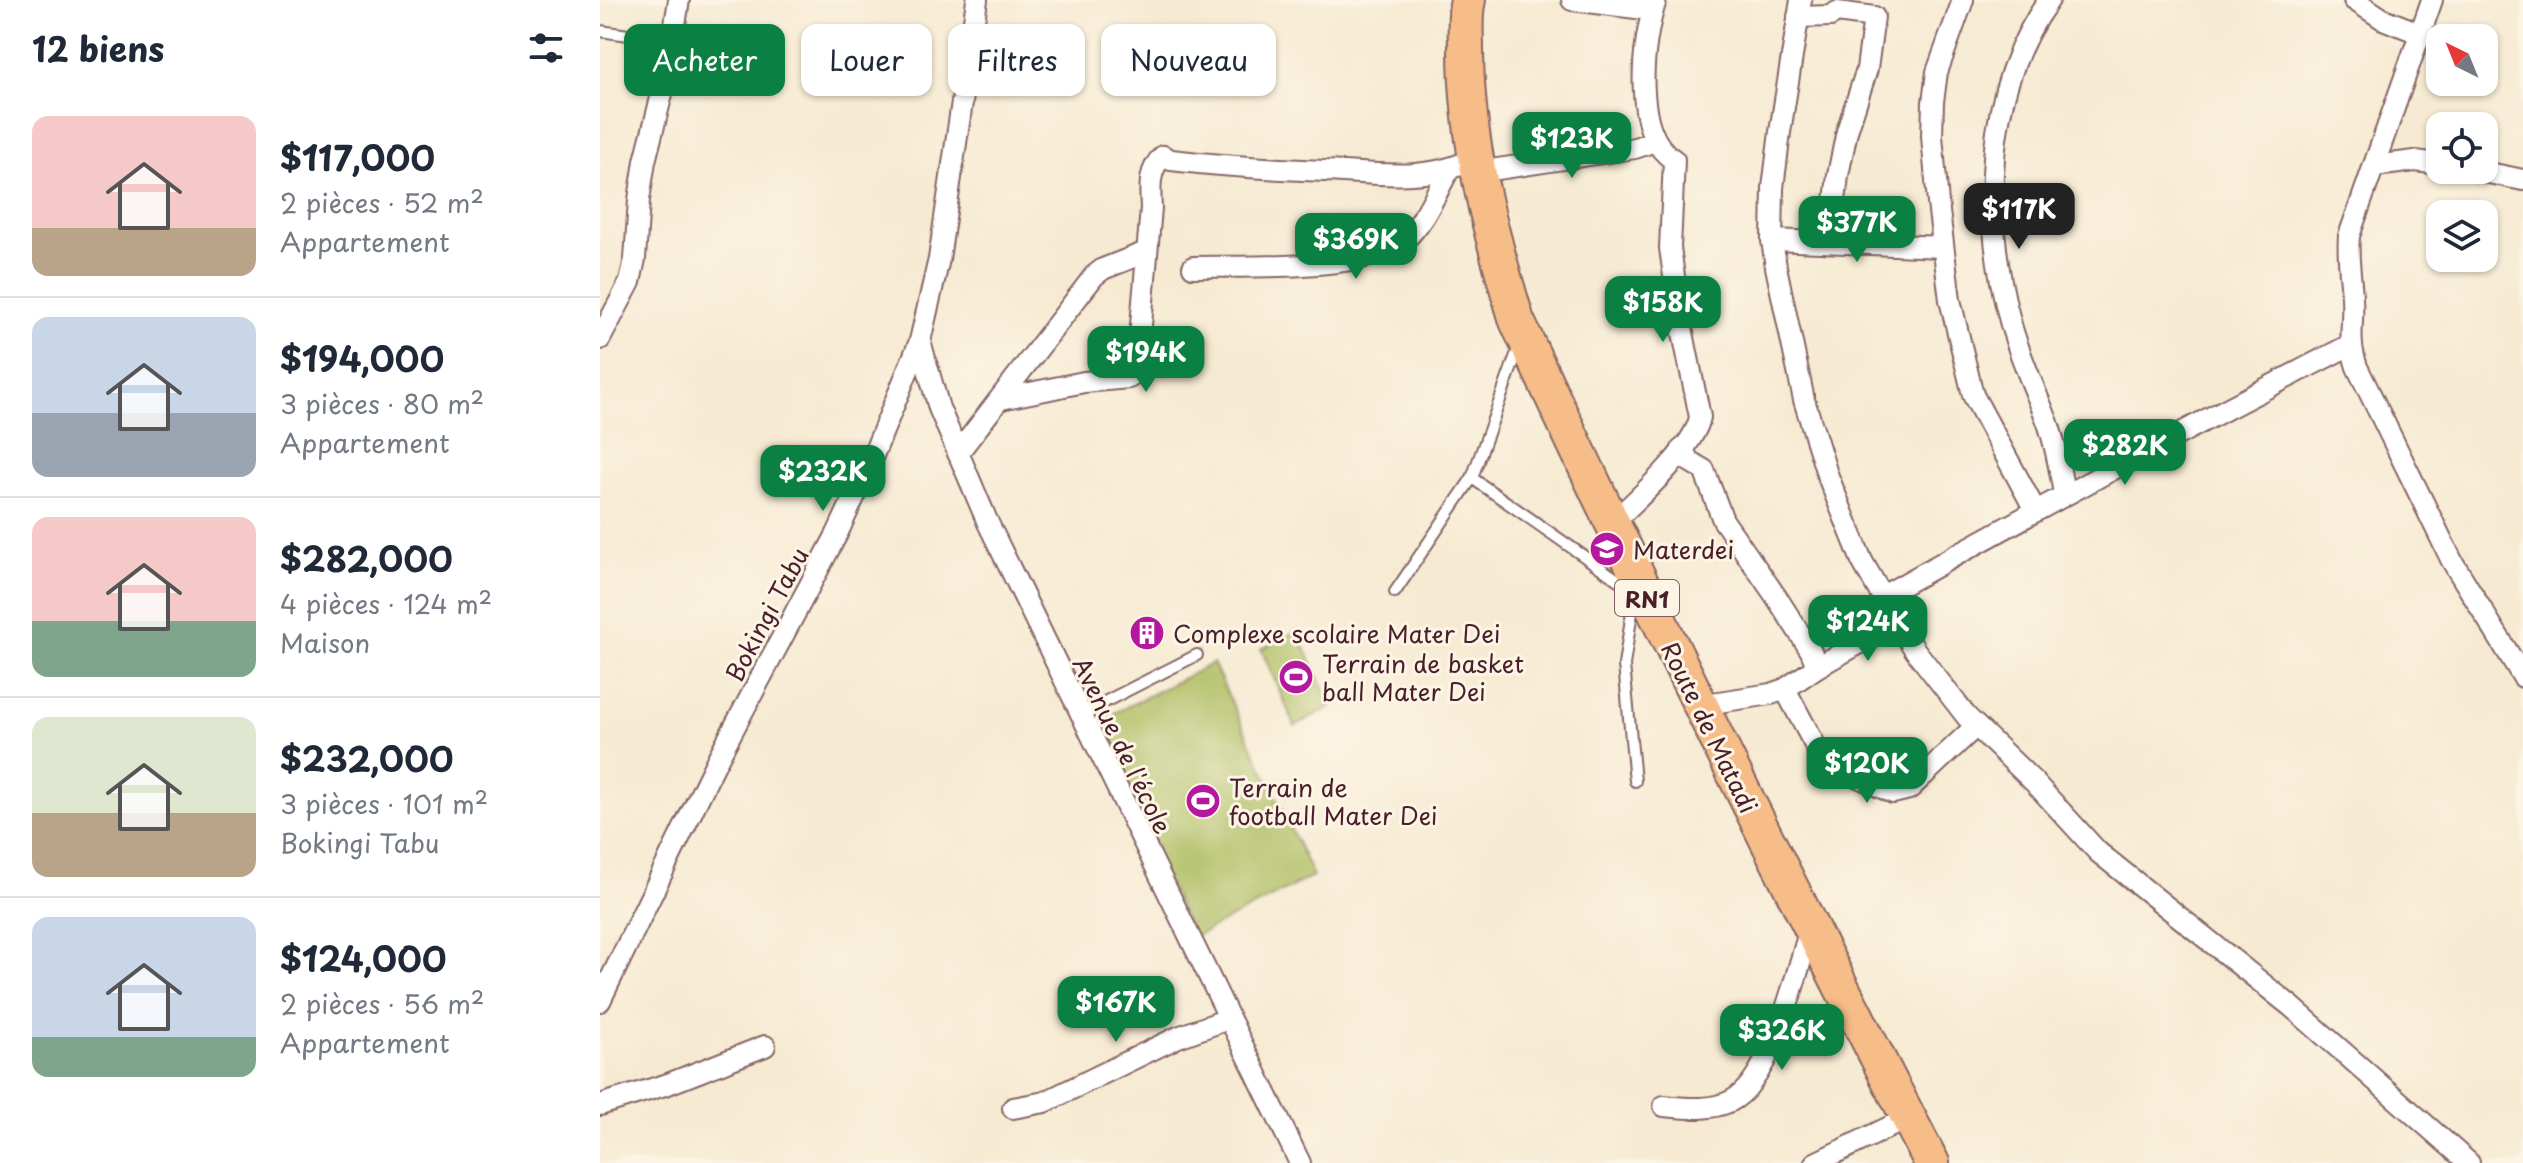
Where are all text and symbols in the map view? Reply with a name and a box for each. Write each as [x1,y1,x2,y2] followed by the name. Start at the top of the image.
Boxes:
[32,22,165,74] text: 12 biens
[624,24,785,96] chip: Acheter
[801,24,932,96] chip: Louer
[948,24,1085,96] chip: Filtres
[1101,24,1276,96] chip: Nouveau
[2426,24,2498,96] north arrow
[2426,24,2498,272] map controls
[524,26,568,70] icon: filters
[1516,112,1628,180] pin: $123K
[2426,112,2498,184] button: locate
[1530,118,1614,157] text: $123K
[280,131,435,183] text: $117,000
[96,148,192,244] icon: home
[280,183,484,222] text: 2 pièces · 52 m²
[1963,183,2075,251] pin: $117K
[1982,189,2056,228] text: $117K
[1801,196,1913,264] pin: $377K
[2426,200,2498,272] button: layers
[1817,202,1897,241] text: $377K
[1300,213,1412,281] pin: $369K
[1313,219,1399,258] text: $369K
[280,222,450,261] text: Appartement
[1607,276,1719,344] pin: $158K
[1623,282,1703,321] text: $158K
[1090,326,1202,394] pin: $194K
[280,332,444,384] text: $194,000
[1105,332,1187,371] text: $194K
[96,349,192,445] icon: home
[280,384,484,423] text: 3 pièces · 80 m²
[2069,419,2181,487] pin: $282K
[280,423,450,462] text: Appartement
[2082,425,2168,464] text: $282K
[767,445,879,513] pin: $232K
[778,451,868,490] text: $232K
[1588,530,1626,568] school or university icon: Materdei
[1633,531,1734,567] place label: Materdei
[280,532,453,584] text: $282,000
[716,541,816,687] street label: Bokingi Tabu
[96,549,192,645] icon: home
[1615,580,1679,616] road number: RN1
[280,584,492,623] text: 4 pièces · 124 m²
[1812,595,1924,663] pin: $124K
[1826,601,1910,640] text: $124K
[1128,614,1166,652] building icon: Complexe scolaire Mater Dei
[1173,615,1500,651] place label: Complexe scolaire Mater Dei
[280,623,370,662] text: Maison
[1653,635,1767,819] street label: Route de Matadi
[1322,645,1524,709] place label: Terrain de basket ball Mater Dei
[1065,650,1181,840] street label: Avenue de l'école
[1277,658,1315,696] sports icon: Terrain de basket ball Mater Dei
[280,732,454,784] text: $232,000
[1811,737,1923,805] pin: $120K
[1825,743,1909,782] text: $120K
[96,749,192,845] icon: home
[1229,769,1437,833] place label: Terrain de football Mater Dei
[1184,782,1222,820] sports icon: Terrain de football Mater Dei
[280,784,488,823] text: 3 pièces · 101 m²
[280,823,439,862] text: Bokingi Tabu
[280,932,447,984] text: $124,000
[96,949,192,1045] icon: home
[1060,976,1172,1044] pin: $167K
[1076,982,1156,1021] text: $167K
[280,984,484,1023] text: 2 pièces · 56 m²
[1726,1004,1838,1072] pin: $326K
[1738,1010,1826,1049] text: $326K
[280,1023,450,1062] text: Appartement

